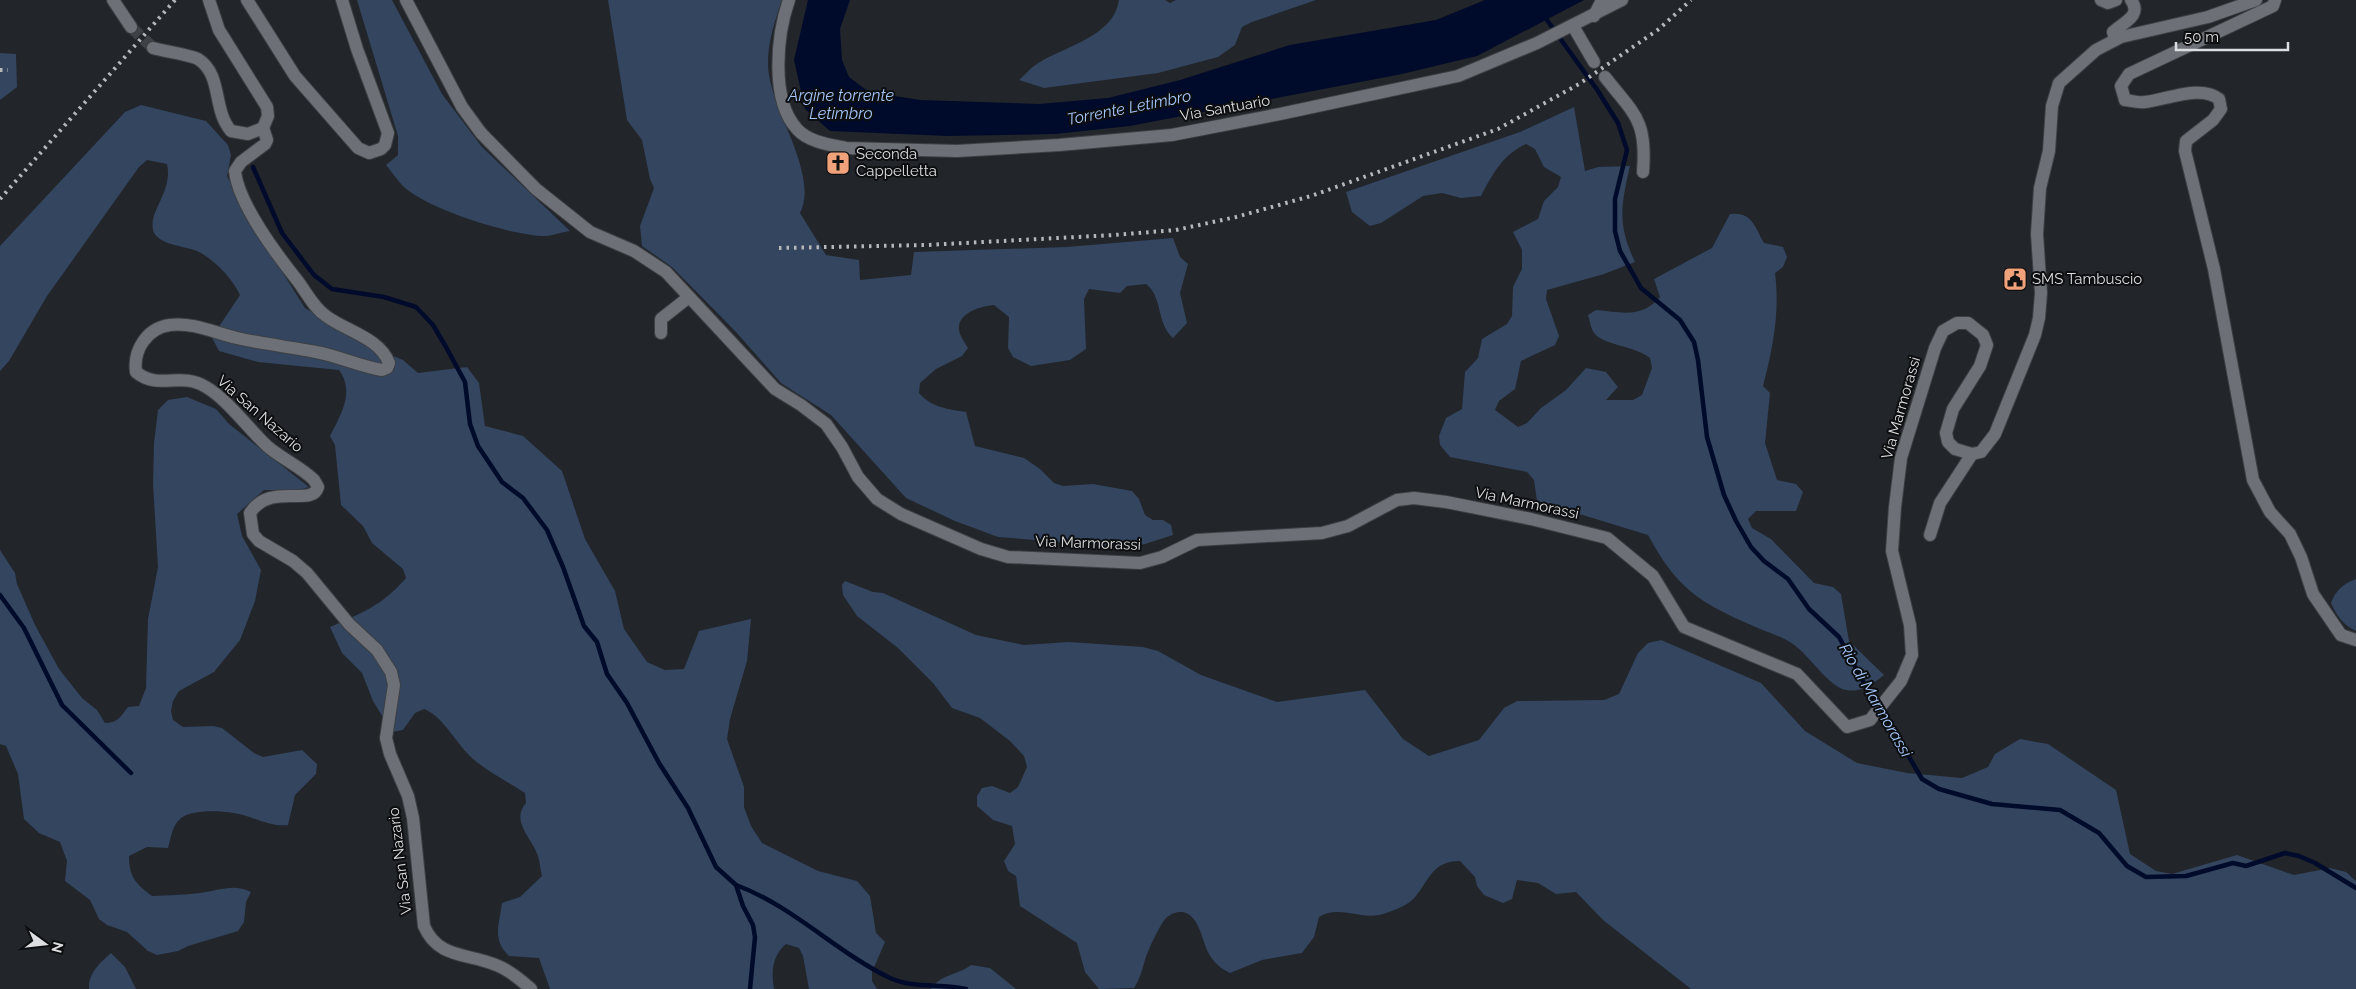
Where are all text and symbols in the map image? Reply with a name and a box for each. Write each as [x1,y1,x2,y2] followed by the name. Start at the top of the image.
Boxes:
[2176,20,2288,52] scale bar
[2184,28,2219,46] text: 50 m
[787,86,894,123] water label: Argine torrente Letimbro
[1065,86,1193,129] water label: Torrente Letimbro
[1179,91,1271,125] street label: Via Santuario
[856,145,937,180] place label: Seconda Cappelletta
[825,150,851,176] church icon: Seconda Cappelletta
[2002,266,2028,292] public building icon: SMS Tambuscio
[2032,270,2142,288] place label: SMS Tambuscio
[1878,355,1924,461] street label: Via Marmorassi
[213,372,307,456] street label: Via San Nazario
[1473,483,1581,523] street label: Via Marmorassi
[1035,532,1141,554] street label: Via Marmorassi
[1835,640,1916,761] water label: Rio di Marmorassi
[384,806,416,916] street label: Via San Nazario
[20,919,70,969] north arrow
[48,940,67,955] text: N

